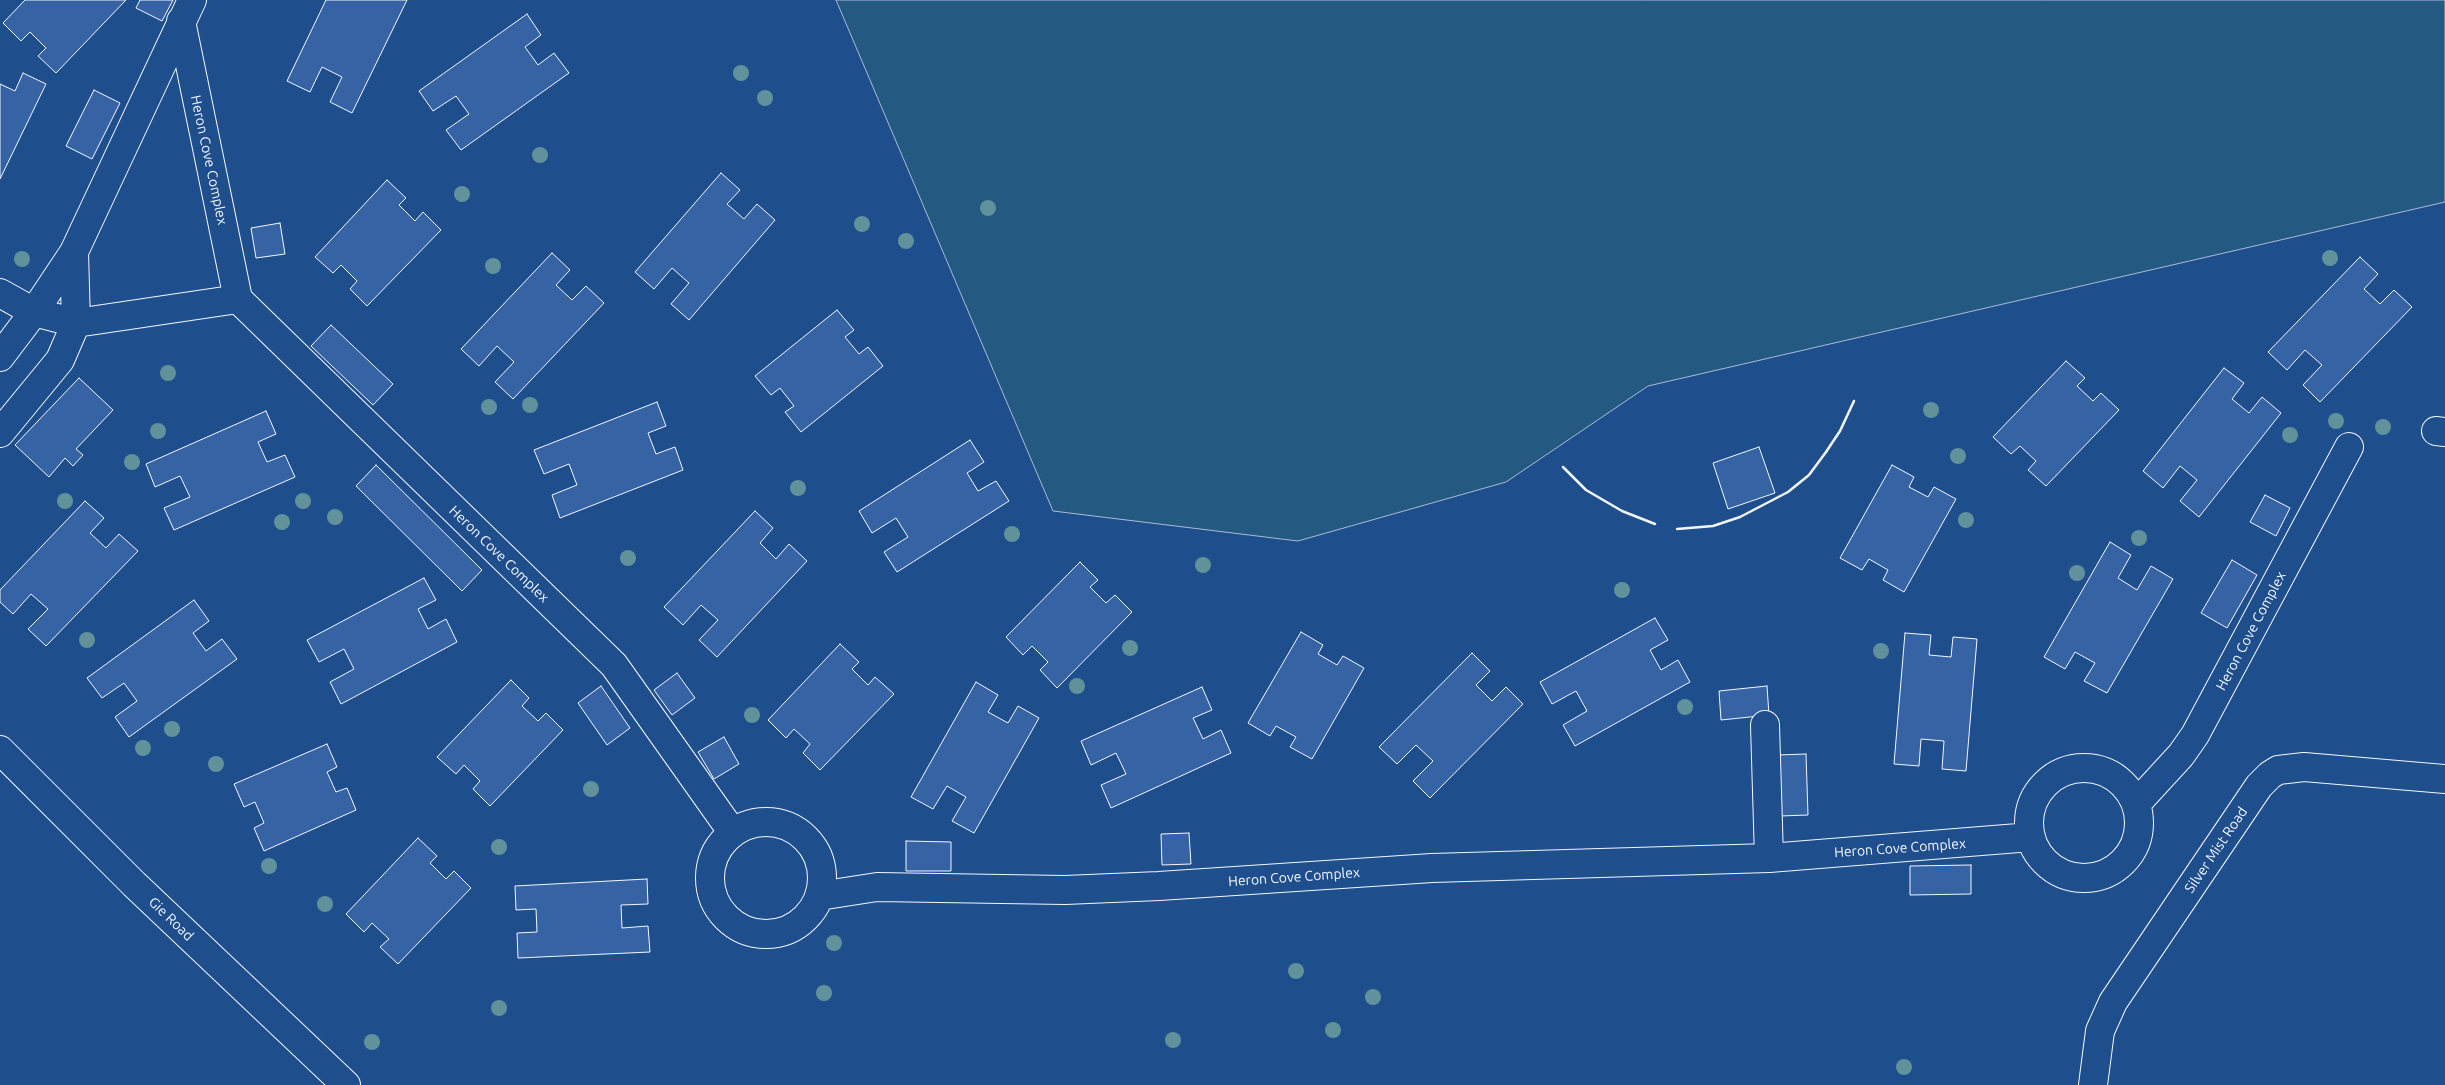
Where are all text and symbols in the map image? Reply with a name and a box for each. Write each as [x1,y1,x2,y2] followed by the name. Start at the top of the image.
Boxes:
[187,94,231,226] street label: Heron Cove Complex
[446,502,552,606] street label: Heron Cove Complex
[2213,569,2289,693] street label: Heron Cove Complex
[2181,804,2251,896] street label: Silver Mist Road
[1834,835,1966,861] street label: Heron Cove Complex
[1228,864,1360,890] street label: Heron Cove Complex
[145,894,197,944] street label: Gie Road

